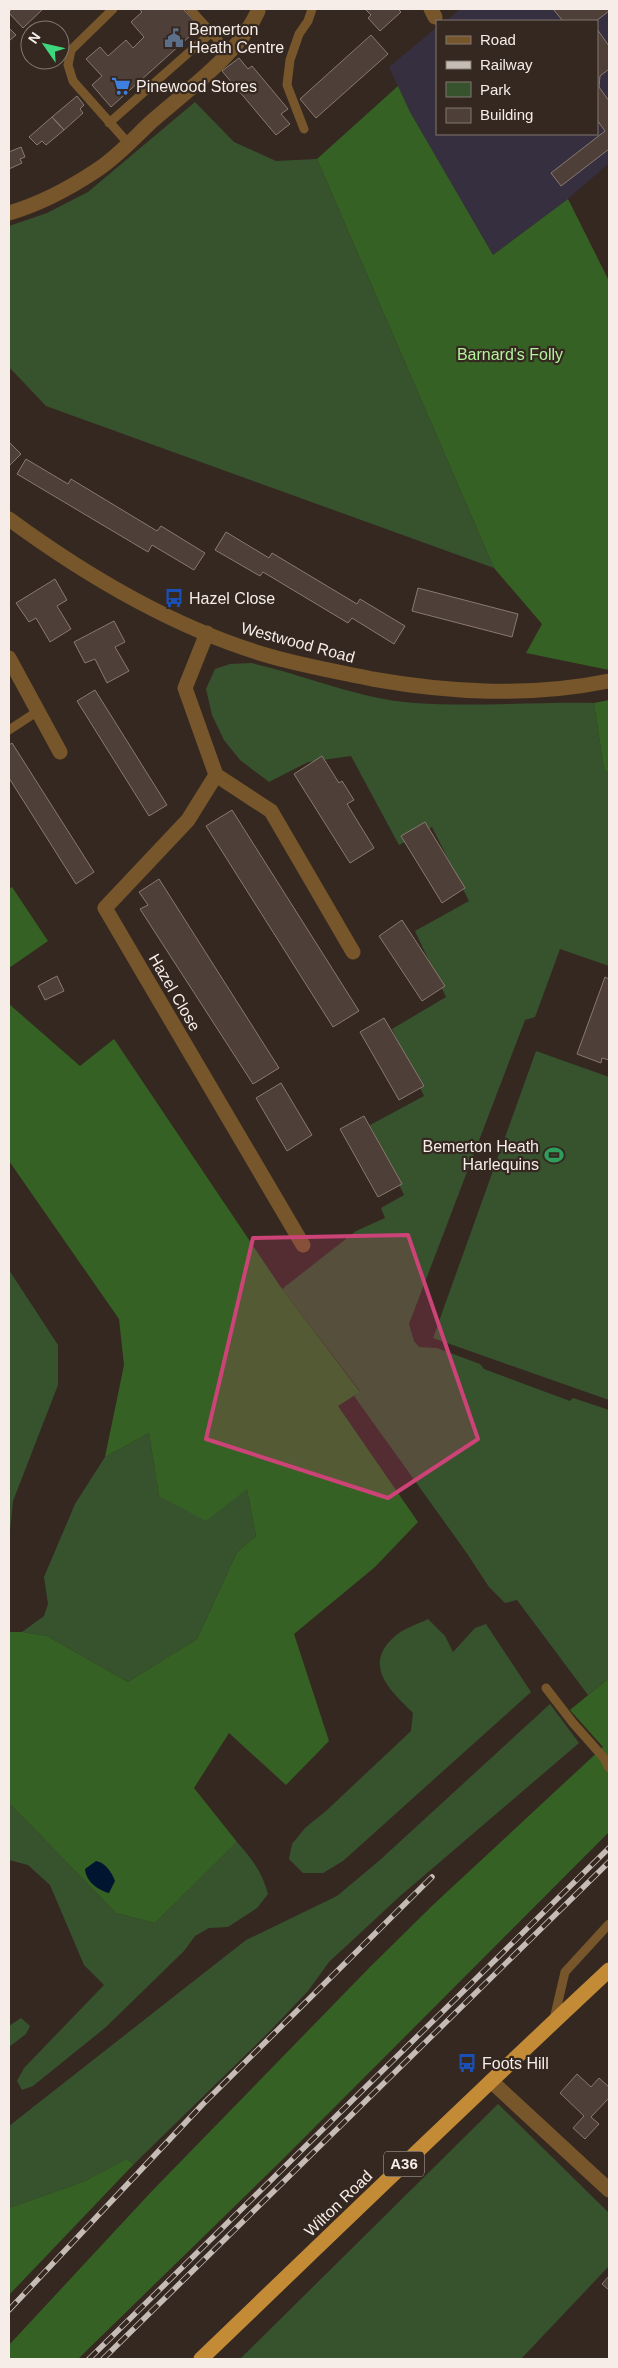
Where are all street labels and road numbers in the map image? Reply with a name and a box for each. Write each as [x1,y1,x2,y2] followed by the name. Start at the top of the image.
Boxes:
[239,619,357,666] street label: Westwood Road
[146,951,204,1034] street label: Hazel Close
[384,2152,424,2176] road number: A36
[301,2167,376,2240] street label: Wilton Road

